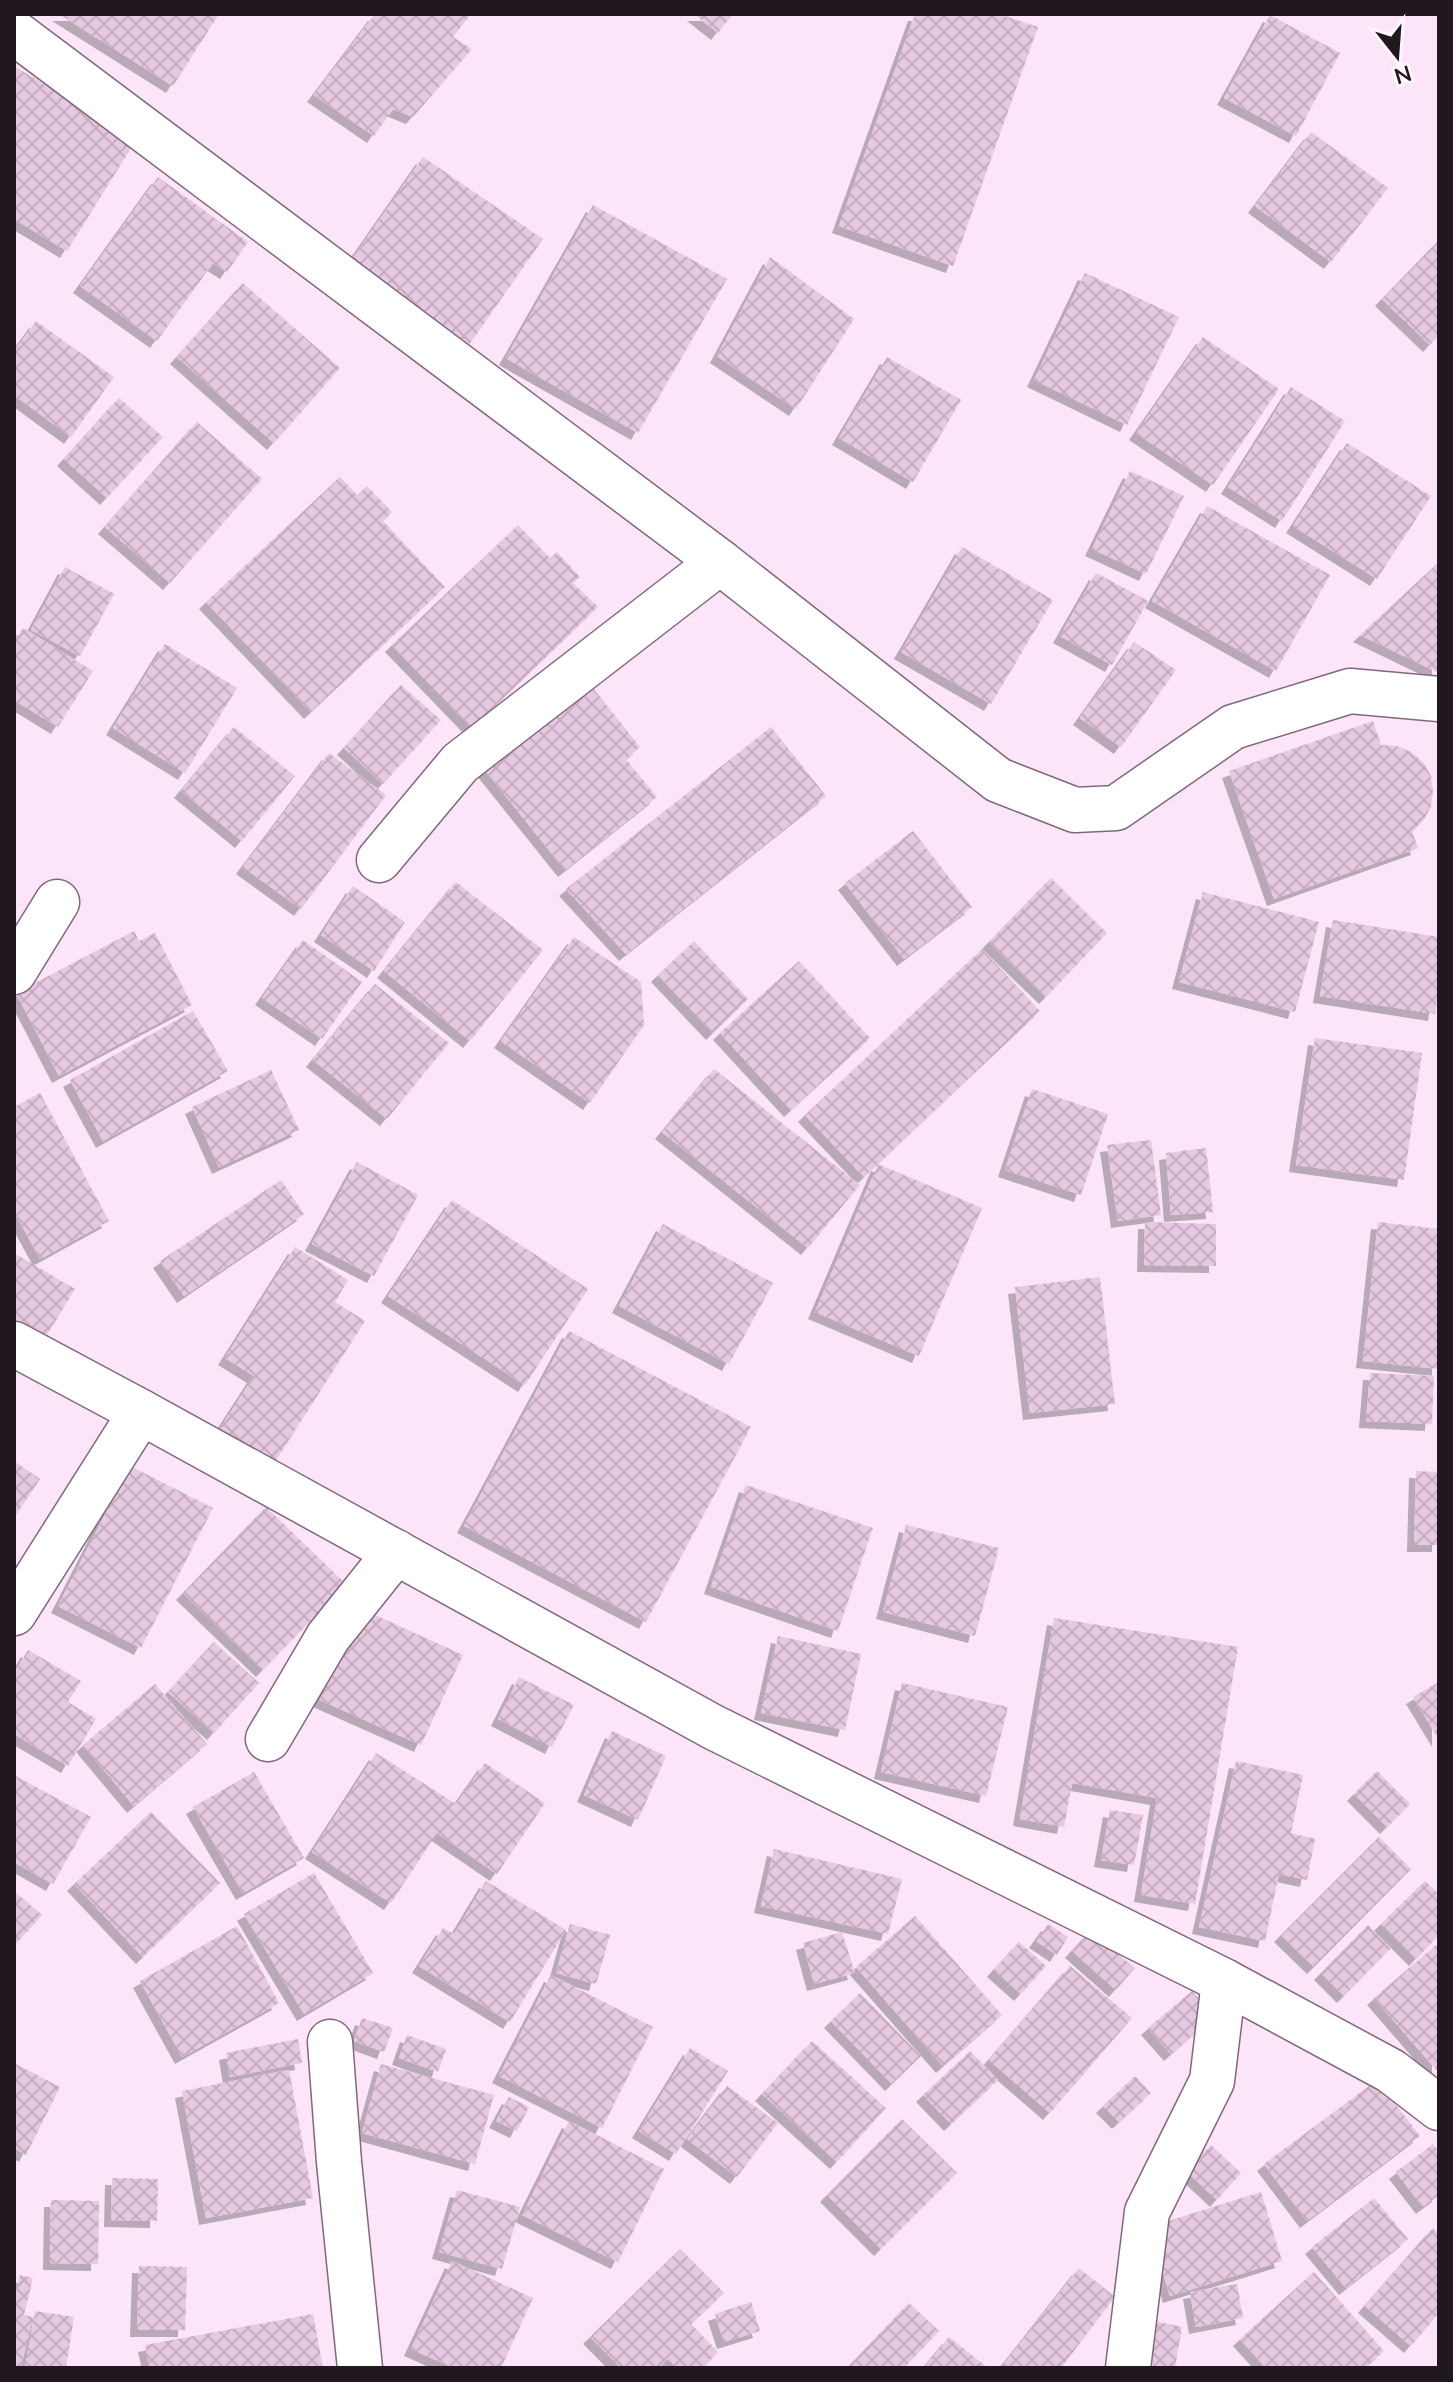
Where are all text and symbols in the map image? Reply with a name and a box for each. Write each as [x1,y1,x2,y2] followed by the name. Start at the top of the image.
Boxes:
[1357,16,1437,96] north arrow
[1390,57,1415,91] text: N

